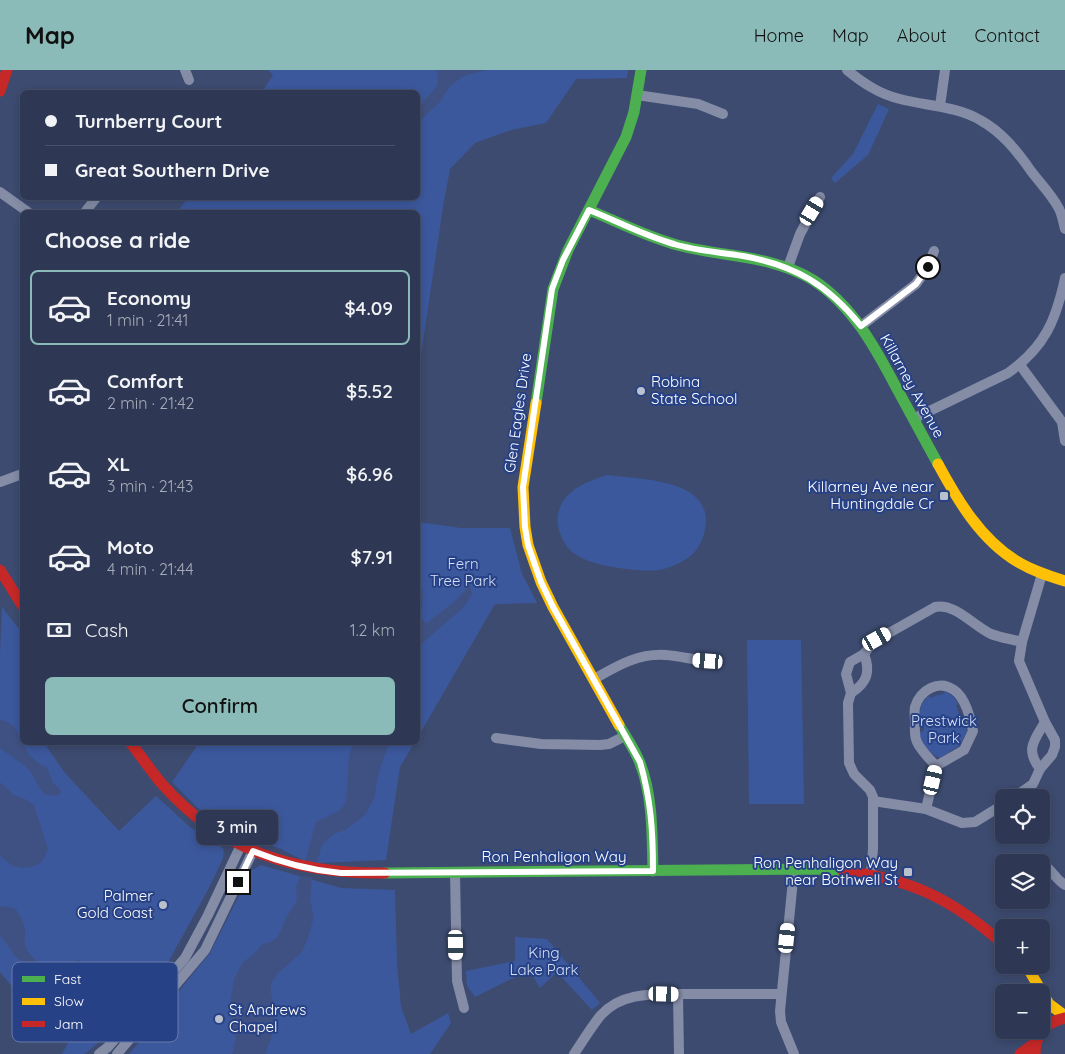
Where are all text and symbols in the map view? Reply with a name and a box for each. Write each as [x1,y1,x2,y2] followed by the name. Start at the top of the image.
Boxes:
[25,20,75,50] text: Map
[754,24,804,47] text: Home
[832,24,869,47] text: Map
[897,24,947,47] text: About
[975,24,1040,47] text: Contact
[75,109,222,133] text: Turnberry Court
[75,158,270,182] text: Great Southern Drive
[797,194,826,228] car
[45,226,190,254] text: Choose a ride
[917,256,939,278] route start
[47,285,92,330] icon: car
[107,286,191,310] text: Economy
[345,296,393,320] text: $4.09
[107,310,188,330] text: 1 min · 21:41
[876,330,949,441] street label: Killarney Avenue
[500,352,535,474] street label: Glen Eagles Drive
[47,368,92,413] icon: car
[107,369,184,393] text: Comfort
[651,372,737,408] place label: Robina State School
[346,379,393,403] text: $5.52
[635,385,647,397] marker: Robina State School
[107,393,194,413] text: 2 min · 21:42
[47,451,92,496] icon: car
[107,452,130,476] text: XL
[346,462,393,486] text: $6.96
[107,476,193,496] text: 3 min · 21:43
[807,477,934,513] place label: Killarney Ave near Huntingdale Cr
[938,490,950,502] marker: Killarney Ave near Huntingdale Cr
[47,534,92,579] icon: car
[107,535,154,559] text: Moto
[351,545,393,569] text: $7.91
[430,554,496,590] park label: Fern Tree Park
[107,559,194,579] text: 4 min · 21:44
[45,616,73,644] icon: cash
[85,618,129,642] text: Cash
[350,620,395,640] text: 1.2 km
[860,625,893,653] car
[692,652,723,670] car
[45,677,395,735] button: Confirm
[911,711,977,747] park label: Prestwick Park
[922,764,943,796] car
[995,789,1050,1039] map controls
[995,789,1050,844] button: locate
[197,810,279,844] callout: 3 min
[217,817,257,837] text: 3 min
[482,847,626,866] street label: Ron Penhaligon Way
[753,853,898,889] place label: Ron Penhaligon Way near Bothwell St
[995,854,1050,909] button: layers
[902,866,914,878] marker: Ron Penhaligon Way near Bothwell St
[227,871,249,893] route end
[77,886,153,922] place label: Palmer Gold Coast
[157,899,169,911] marker: Palmer Gold Coast
[995,919,1050,974] button: +
[777,922,796,954] car
[448,930,463,960] car
[509,943,579,979] park label: King Lake Park
[12,962,178,1042] legend
[54,970,82,988] text: Fast
[995,984,1050,1039] button: −
[648,986,679,1002] car
[54,992,84,1010] text: Slow
[229,1000,306,1036] place label: St Andrews Chapel
[213,1013,225,1025] marker: St Andrews Chapel
[54,1015,83,1033] text: Jam

